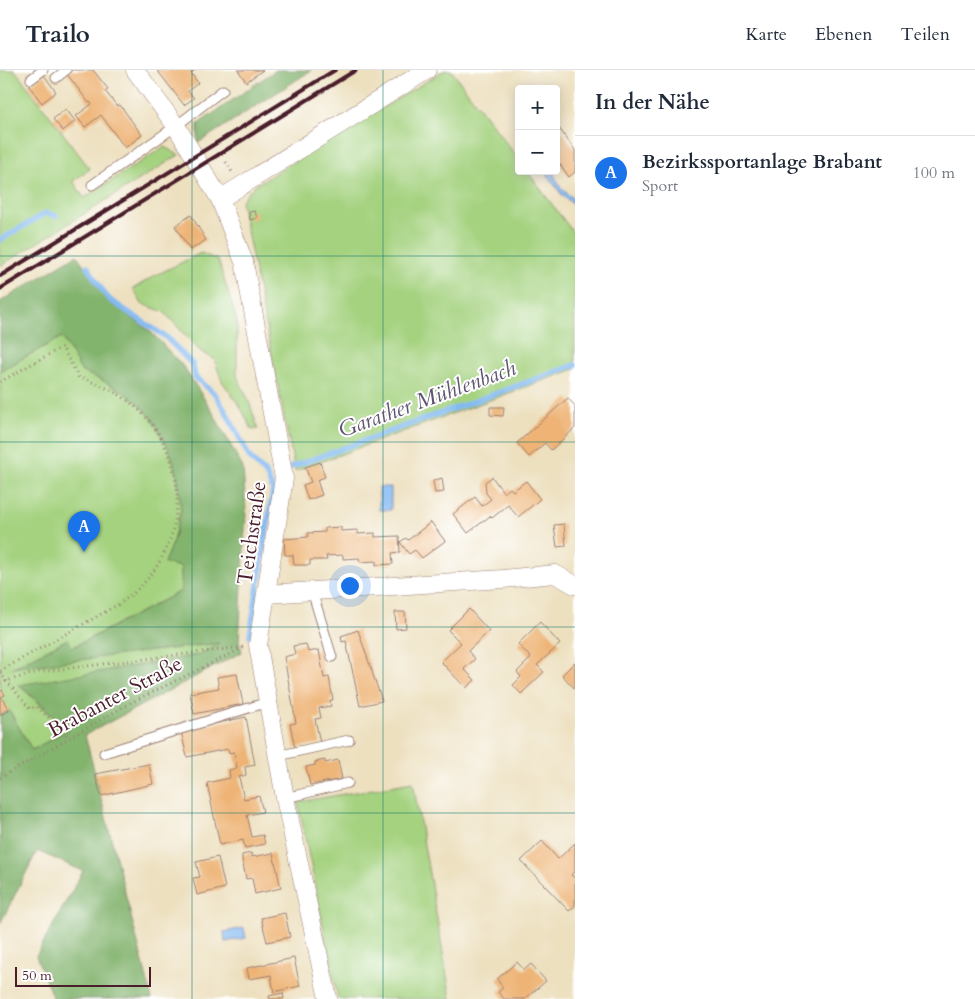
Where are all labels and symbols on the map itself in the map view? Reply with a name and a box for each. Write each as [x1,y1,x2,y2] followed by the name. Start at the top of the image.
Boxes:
[334,353,520,445] water label: Garather Mühlenbach
[230,479,274,587] street label: Teichstraße
[68,511,100,552] pin: A
[337,573,363,599] your location
[43,649,187,745] street label: Brabanter Straße
[15,964,151,987] scale bar

